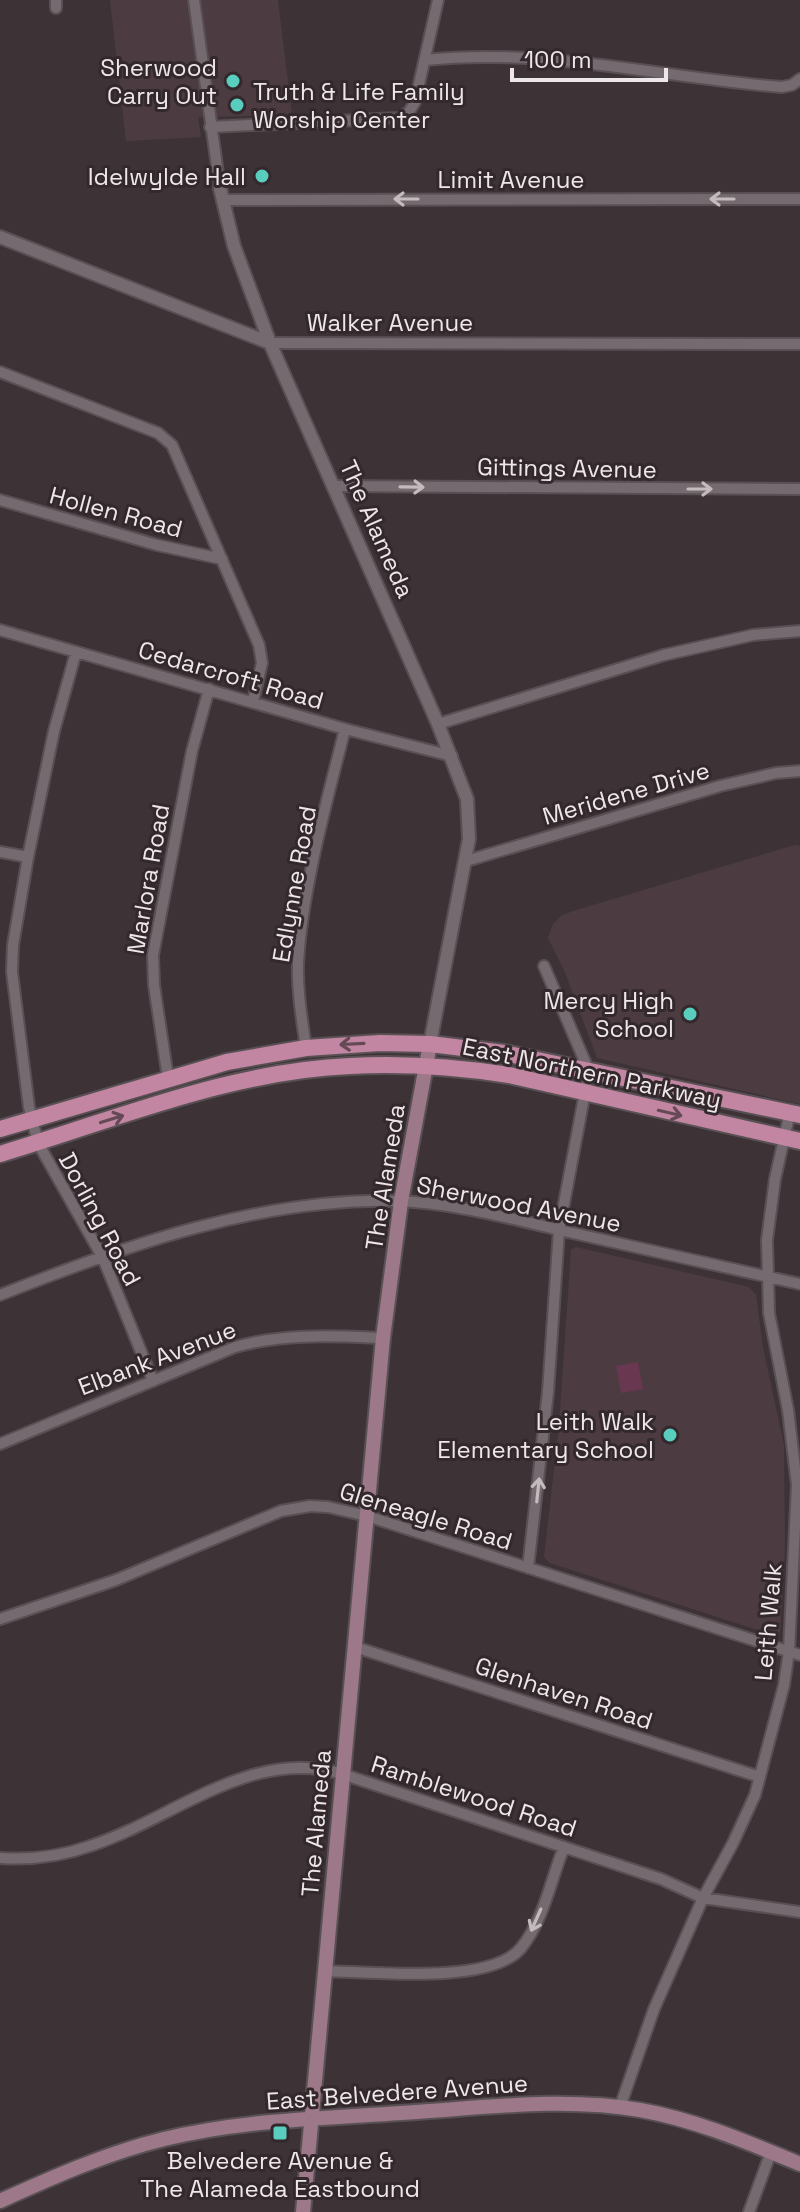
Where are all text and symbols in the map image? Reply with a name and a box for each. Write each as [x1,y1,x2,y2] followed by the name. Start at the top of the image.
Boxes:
[512,32,666,82] scale bar
[524,44,592,75] text: 100 m
[100,52,217,111] place label: Sherwood Carry Out
[224,72,242,90] marker: Sherwood Carry Out
[253,76,465,135] place label: Truth & Life Family Worship Center
[228,96,246,114] marker: Truth & Life Family Worship Center
[88,161,246,192] place label: Idelwylde Hall
[437,164,585,195] street label: Limit Avenue
[253,167,271,185] marker: Idelwylde Hall
[393,191,420,207] one-way arrow
[709,191,736,207] one-way arrow
[307,307,473,338] street label: Walker Avenue
[477,451,657,485] street label: Gittings Avenue
[333,455,421,603] street label: The Alameda
[46,479,186,545] street label: Hollen Road
[398,479,425,495] one-way arrow
[686,481,713,497] one-way arrow
[135,634,327,716] street label: Cedarcroft Road
[539,754,713,832] street label: Meridene Drive
[120,802,176,956] street label: Marlora Road
[265,803,323,965] street label: Edlynne Road
[543,985,674,1044] place label: Mercy High School
[681,1005,699,1023] marker: Mercy High School
[460,1030,724,1116] street label: East Northern Parkway
[339,1037,366,1052] one-way arrow
[358,1101,412,1252] street label: The Alameda
[657,1106,683,1121] one-way arrow
[99,1111,124,1126] one-way arrow
[52,1147,148,1291] street label: Dorling Road
[414,1169,624,1239] street label: Sherwood Avenue
[74,1314,240,1402] street label: Elbank Avenue
[437,1406,654,1465] place label: Leith Walk Elementary School
[661,1426,679,1444] marker: Leith Walk Elementary School
[336,1475,516,1557] street label: Gleneagle Road
[531,1478,546,1504] one-way arrow
[747,1562,789,1682] street label: Leith Walk
[471,1650,657,1736] street label: Glenhaven Road
[294,1748,338,1898] street label: The Alameda
[367,1748,581,1844] street label: Ramblewood Road
[528,1907,543,1931] one-way arrow
[265,2067,529,2117] street label: East Belvedere Avenue
[271,2124,289,2142] marker: Belvedere Avenue & The Alameda Eastbound
[140,2145,420,2204] place label: Belvedere Avenue & The Alameda Eastbound

